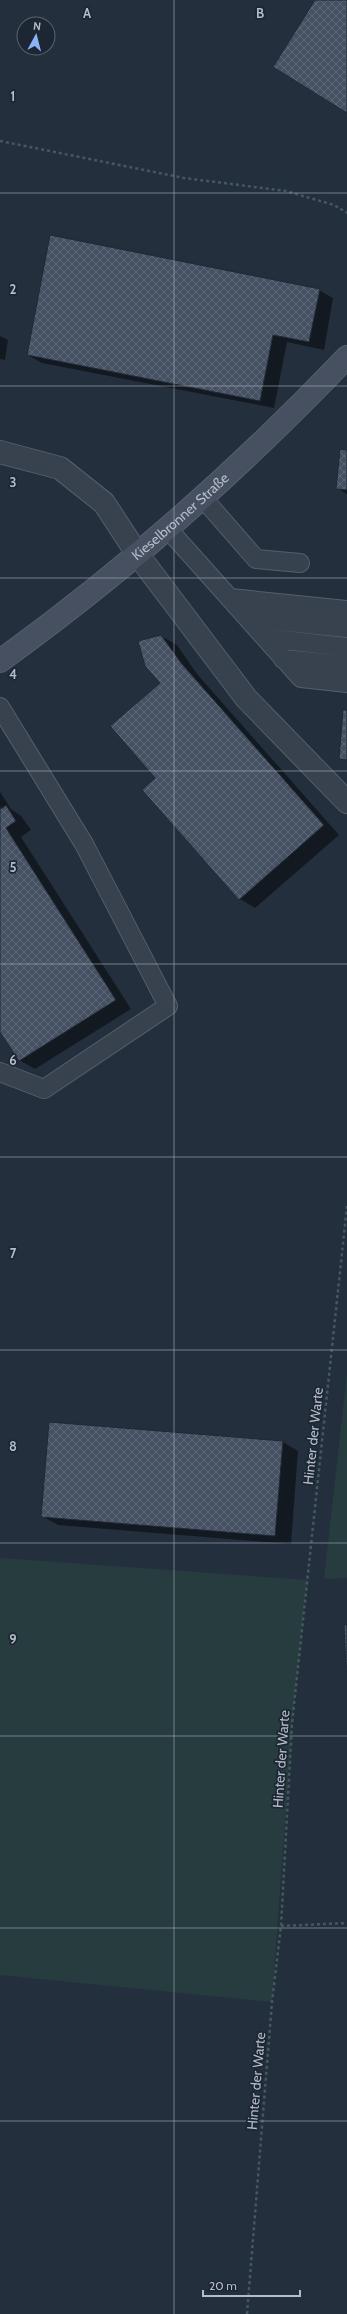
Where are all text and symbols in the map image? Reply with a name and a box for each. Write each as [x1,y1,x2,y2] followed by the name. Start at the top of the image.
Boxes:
[83,5,92,21] text: A
[256,5,264,21] text: B
[16,16,56,56] north arrow
[33,19,42,33] text: N
[11,88,15,104] text: 1
[10,281,17,297] text: 2
[128,469,233,564] street label: Kieselbronner Straße
[9,474,17,490] text: 3
[9,666,17,682] text: 4
[10,859,17,875] text: 5
[9,1052,17,1068] text: 6
[10,1245,17,1261] text: 7
[299,1386,327,1486] street label: Hinter der Warte
[9,1438,17,1454] text: 8
[9,1631,17,1647] text: 9
[269,1709,293,1809] street label: Hinter der Warte
[243,2031,269,2131] street label: Hinter der Warte
[203,2272,300,2298] scale bar
[209,2278,237,2293] text: 20 m

